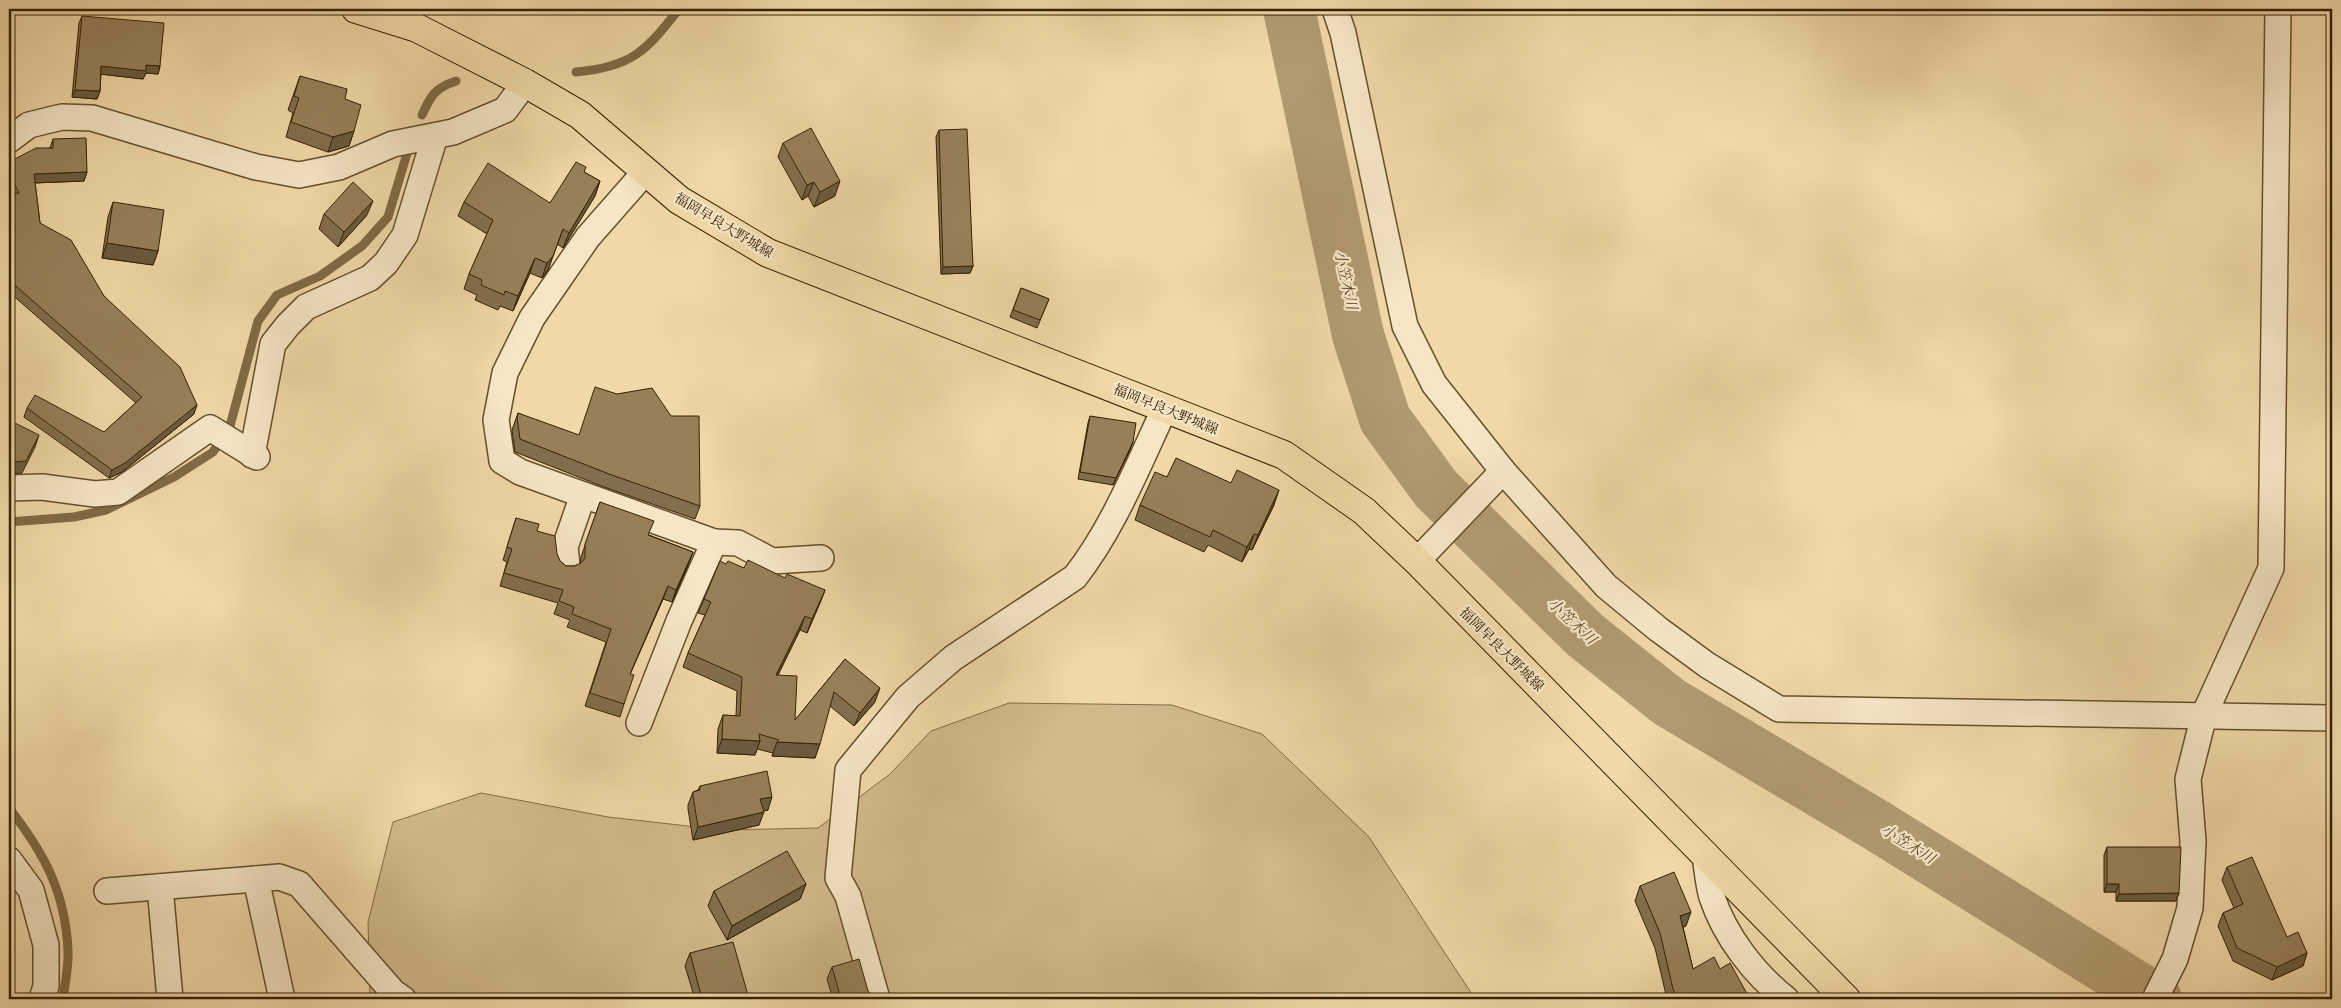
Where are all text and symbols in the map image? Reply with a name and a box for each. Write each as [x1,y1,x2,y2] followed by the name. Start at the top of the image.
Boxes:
[671,188,777,262] street label: 福岡早良大野城線
[1330,249,1362,313] water label: 小笠木川
[1110,380,1221,439] street label: 福岡早良大野城線
[1543,593,1602,650] water label: 小笠木川
[1455,603,1548,696] street label: 福岡早良大野城線
[1877,820,1940,869] water label: 小笠木川

